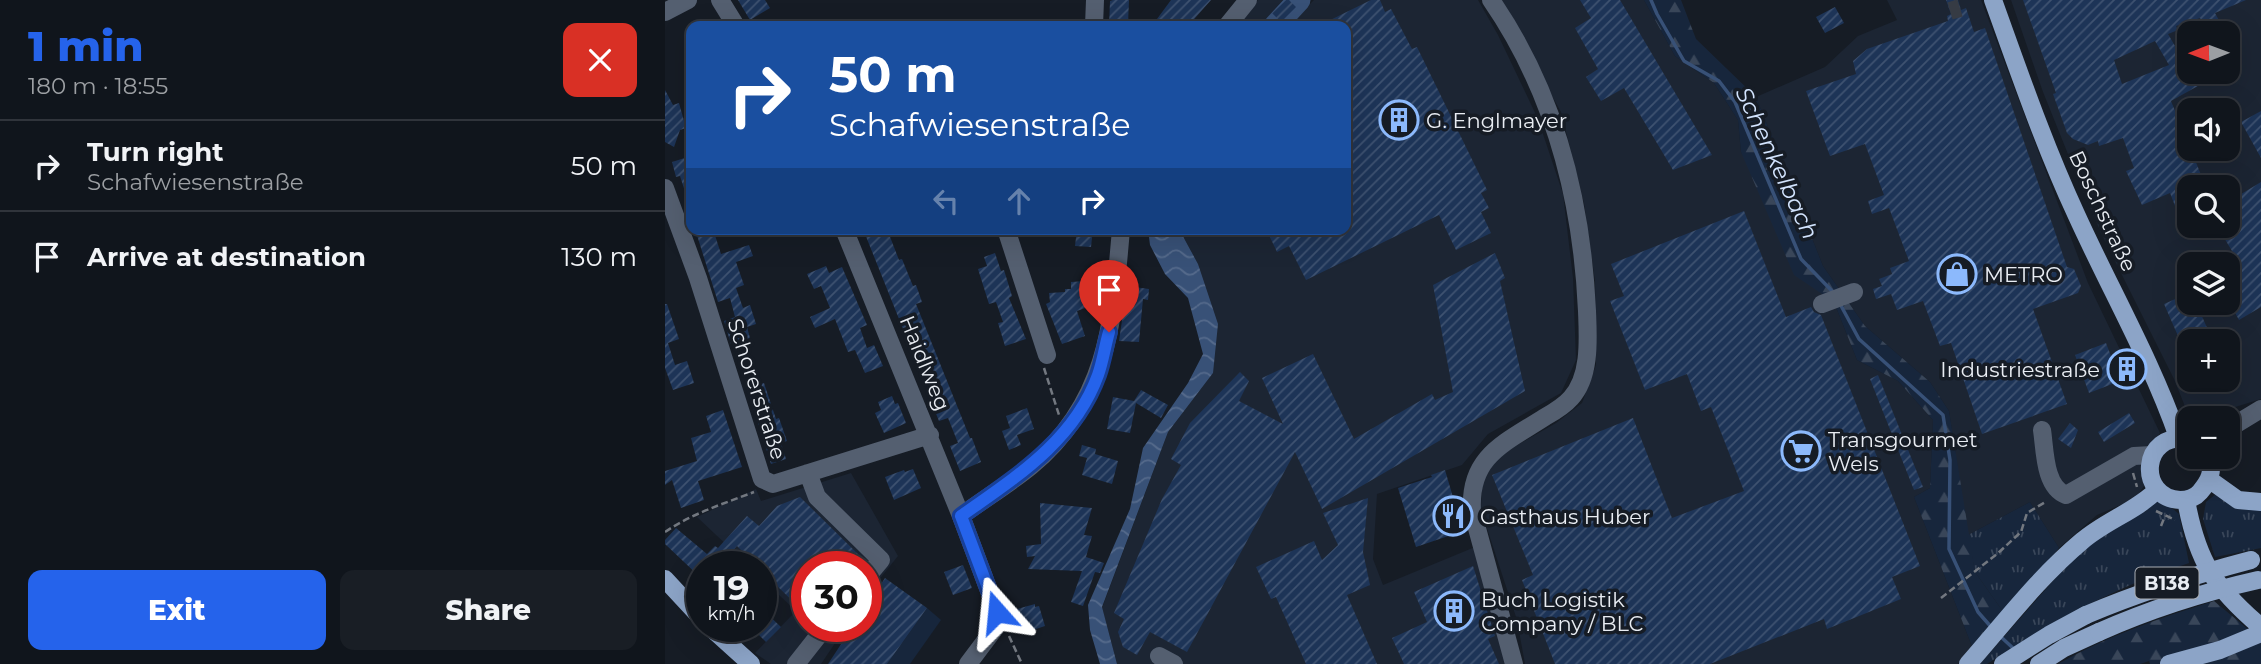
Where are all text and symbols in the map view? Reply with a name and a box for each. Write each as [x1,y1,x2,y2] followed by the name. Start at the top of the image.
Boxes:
[28,20,144,72] text: 1 min
[2177,21,2240,84] north arrow
[2177,21,2240,469] map controls
[563,23,637,97] button: close
[829,45,957,104] text: 50 m
[714,49,805,140] icon: right
[28,72,168,100] text: 180 m · 18:55
[1730,82,1824,244] water label: Schenkelbach
[2177,98,2240,161] button: sound
[1378,99,1420,141] building icon: G. Englmayer
[829,105,1131,144] text: Schafwiesenstraße
[1426,108,1567,133] place label: G. Englmayer
[87,136,223,168] text: Turn right
[28,147,66,185] icon: right
[2064,147,2142,275] street label: Boschstraße
[571,150,637,182] text: 50 m
[87,168,304,196] text: Schafwiesenstraße
[2177,175,2240,238] button: search
[927,182,965,220] icon: left
[1000,182,1038,220] icon: ahead
[1073,182,1111,220] icon: right
[28,238,66,276] icon: arrive
[87,241,366,273] text: Arrive at destination
[561,241,637,273] text: 130 m
[2177,252,2240,315] button: layers
[1936,253,1978,295] shop icon: METRO
[1079,260,1139,332] pin
[1984,262,2063,287] place label: METRO
[1090,271,1128,309] icon: arrive
[895,312,955,414] street label: Haidlweg
[722,315,792,463] street label: Schorerstraße
[2177,329,2240,392] button: +
[2106,348,2148,390] building icon: Industriestraße
[1940,357,2100,382] place label: Industriestraße
[2177,406,2240,469] button: −
[1828,427,1978,476] place label: Transgourmet Wels
[1780,430,1822,472] supermarket icon: Transgourmet Wels
[1432,495,1474,537] restaurant icon: Gasthaus Huber
[1480,504,1650,529] place label: Gasthaus Huber
[791,551,882,642] speed limit sign: 30
[713,566,750,609] text: 19
[2135,568,2199,598] road number: B138
[28,570,326,650] button: Exit
[340,570,637,650] button: Share
[960,575,1034,649] position arrow
[1481,587,1644,636] place label: Buch Logistik Company / BLC
[1433,590,1475,632] building icon: Buch Logistik Company / BLC
[707,603,756,625] text: km/h

